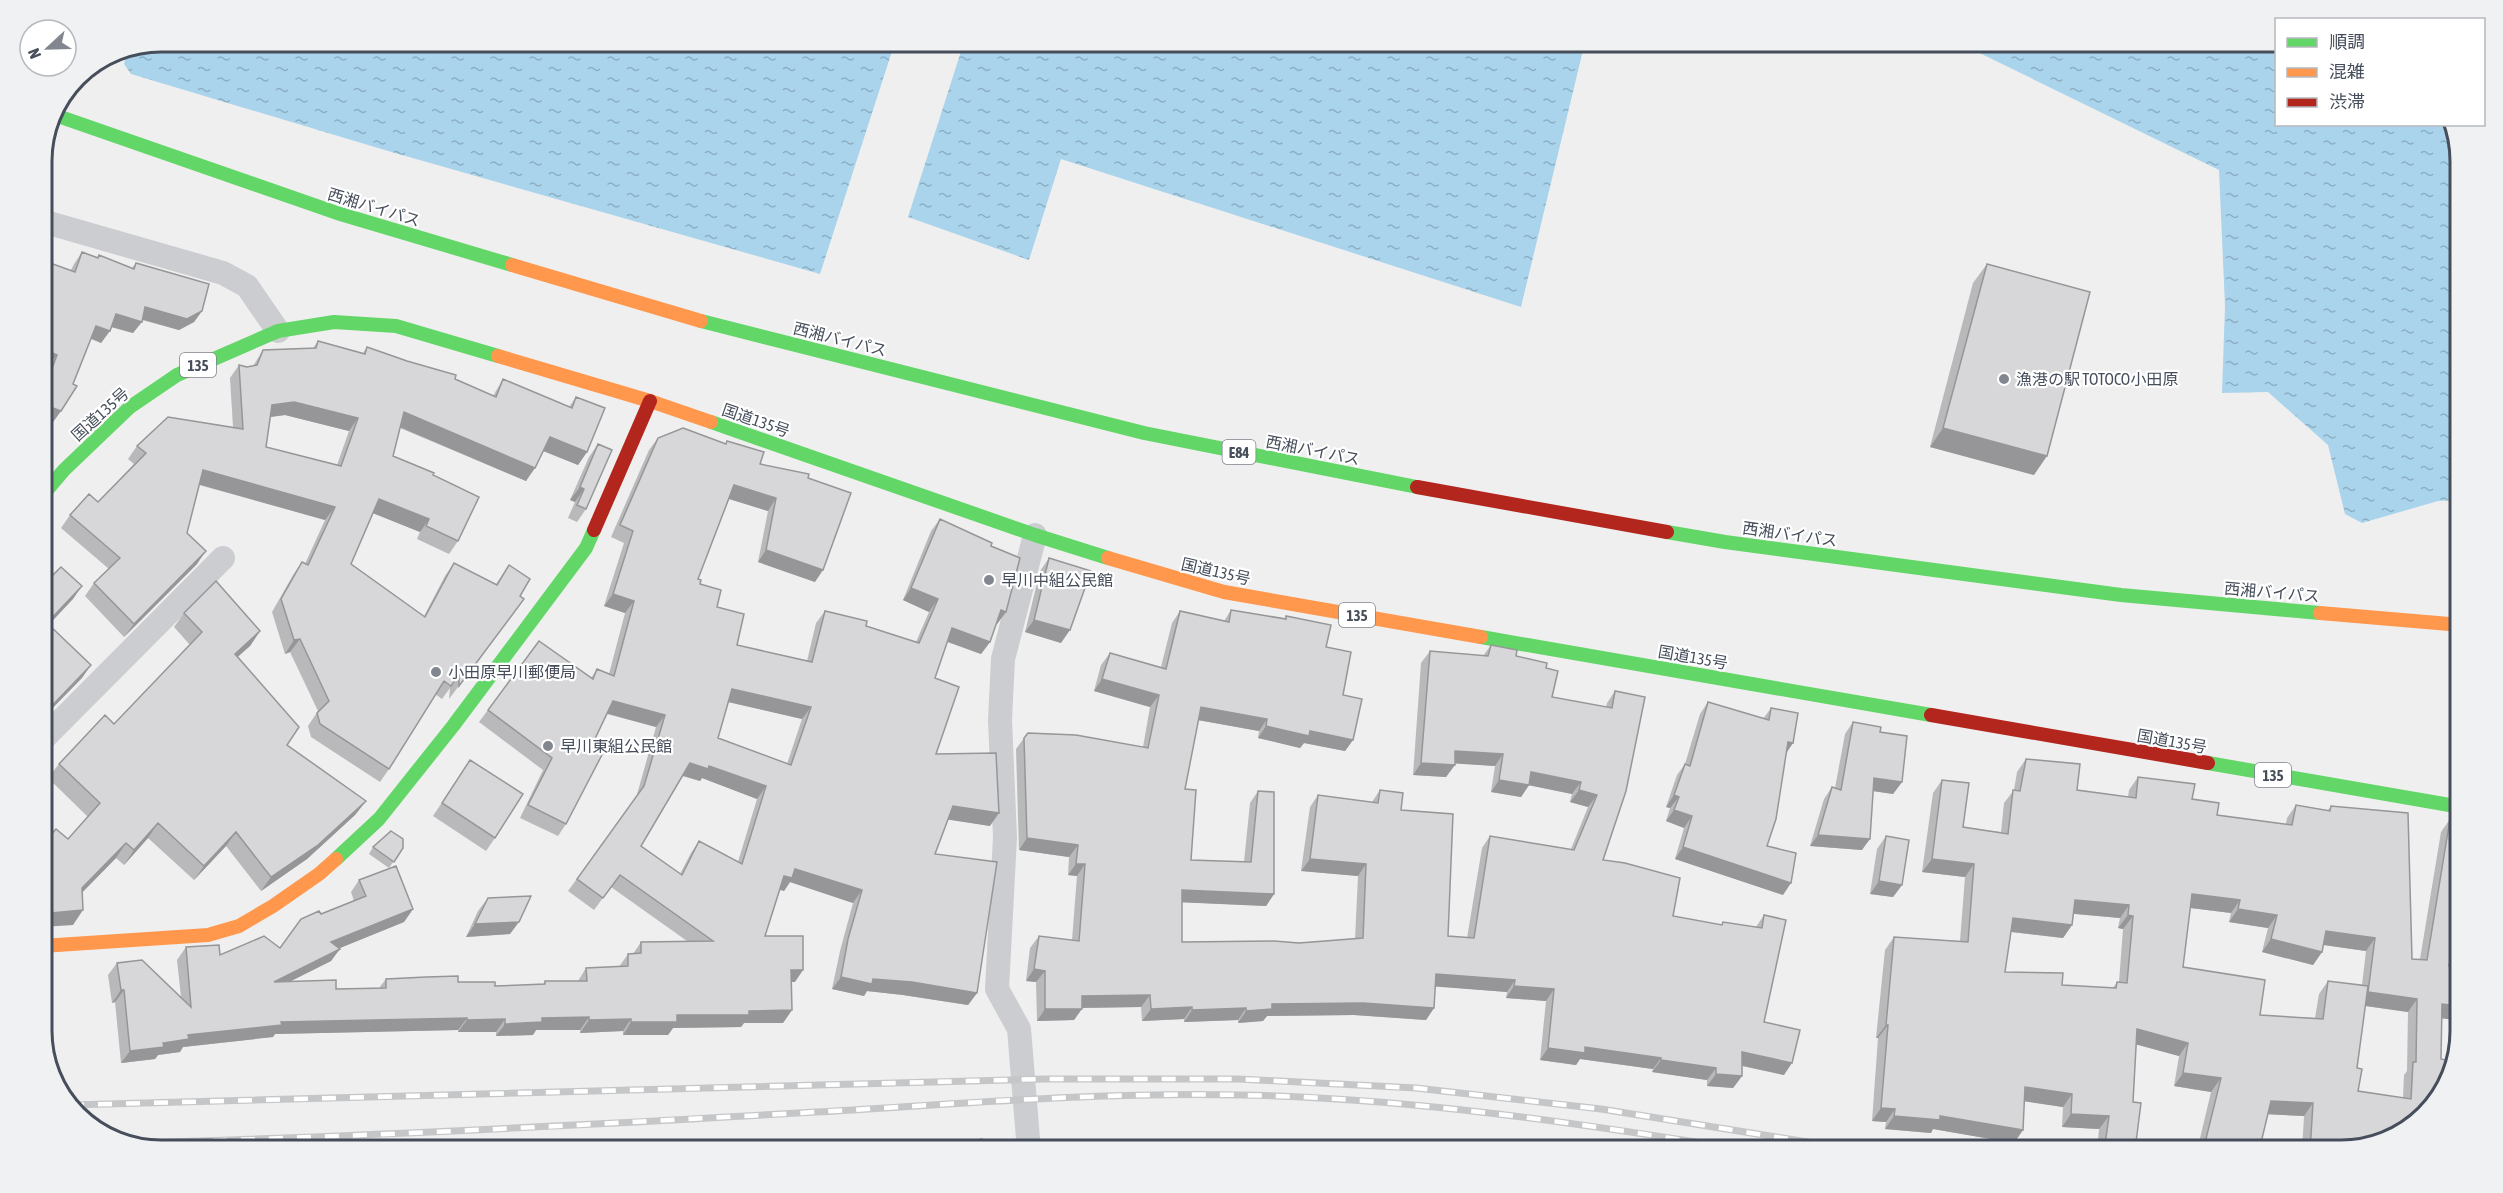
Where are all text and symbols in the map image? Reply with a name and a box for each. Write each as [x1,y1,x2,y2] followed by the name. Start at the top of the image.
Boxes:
[18,18,78,78] north arrow
[2275,18,2485,126] legend
[2329,31,2365,52] text: 順調
[24,46,44,61] text: N
[2329,61,2365,82] text: 混雑
[2329,91,2365,112] text: 渋滞
[326,184,422,230] street label: 西湘バイパス
[791,319,889,359] street label: 西湘バイパス
[180,353,216,377] road number: 135
[2016,370,2178,388] place label: 漁港の駅 TOTOCO小田原
[1997,372,2011,386] marker: 漁港の駅 TOTOCO小田原
[68,384,132,444] street label: 国道135号
[720,400,792,440] street label: 国道135号
[1264,432,1362,468] street label: 西湘バイパス
[1222,440,1256,464] road number: E84
[1741,518,1839,550] street label: 西湘バイパス
[1180,554,1252,588] street label: 国道135号
[1001,571,1113,589] place label: 早川中組公民館
[982,573,996,587] marker: 早川中組公民館
[2224,579,2320,605] street label: 西湘バイパス
[1339,603,1375,627] road number: 135
[1657,642,1729,672] street label: 国道135号
[448,663,576,681] place label: 小田原早川郵便局
[429,665,443,679] marker: 小田原早川郵便局
[2136,726,2208,756] street label: 国道135号
[560,737,672,755] place label: 早川東組公民館
[541,739,555,753] marker: 早川東組公民館
[2255,763,2291,787] road number: 135

